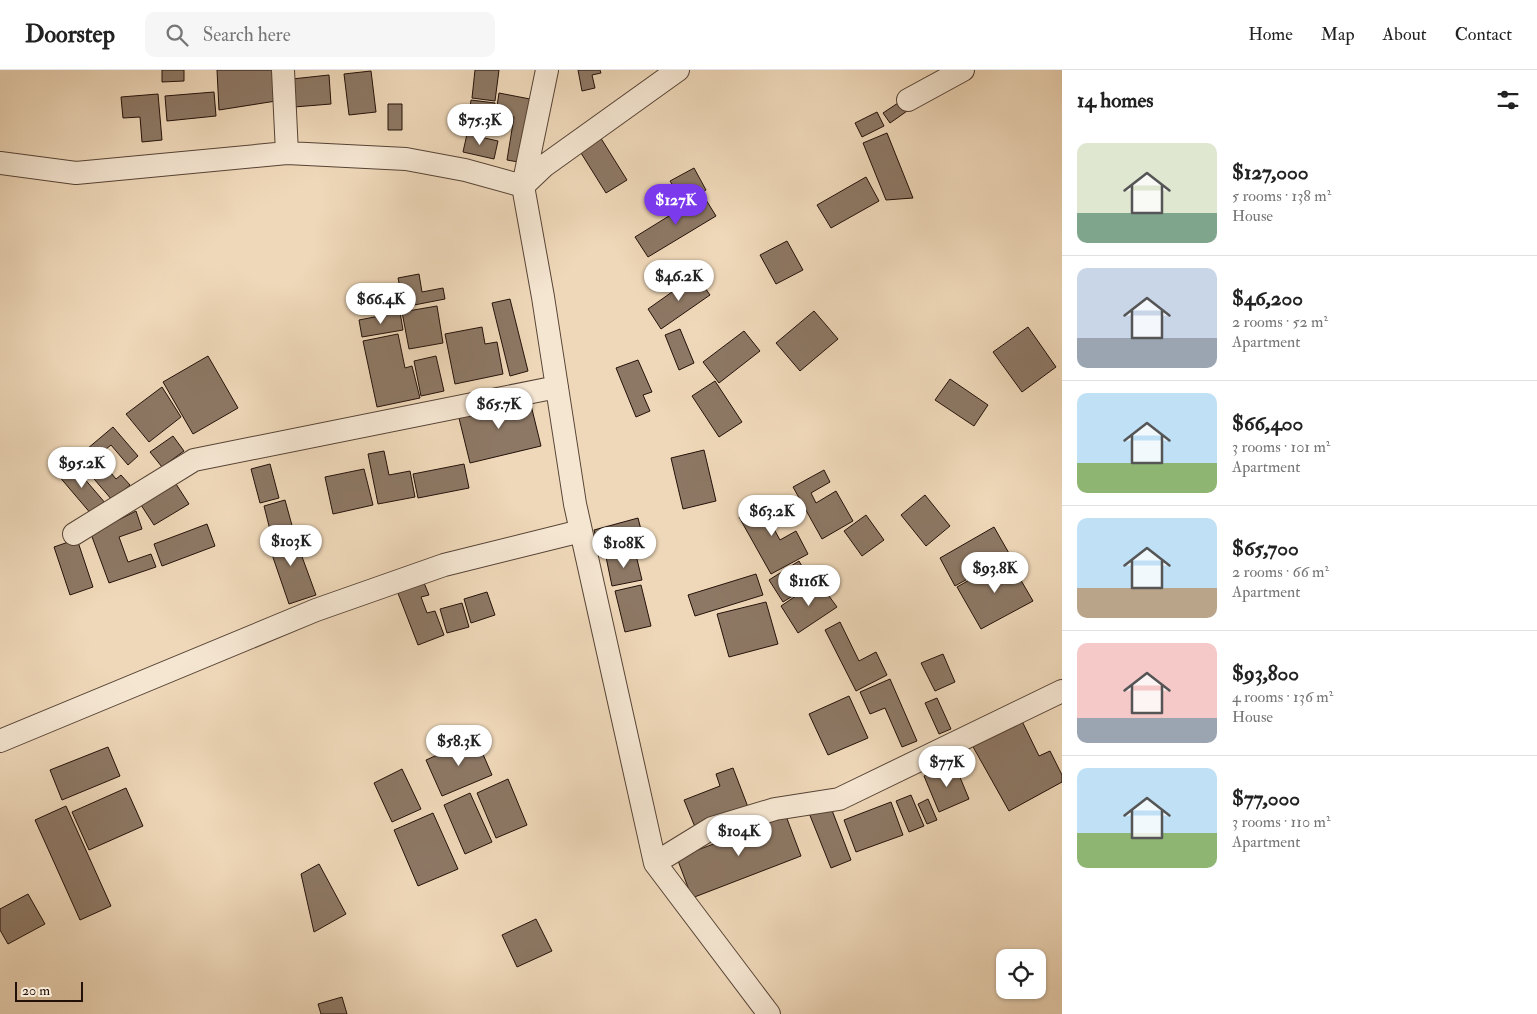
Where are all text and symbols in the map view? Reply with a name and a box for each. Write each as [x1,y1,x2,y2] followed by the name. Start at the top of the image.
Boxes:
[145,12,495,57] search box
[25,19,115,50] text: Doorstep
[163,21,191,49] icon: search
[203,23,291,47] text: Search here
[1248,23,1293,46] text: Home
[1321,23,1355,46] text: Map
[1383,23,1427,46] text: About
[1455,23,1512,46] text: Contact
[1494,86,1522,114] icon: filters
[1077,87,1154,114] text: 14 homes
[439,104,521,146] pin: $75.3K
[458,110,502,130] text: $75.3K
[1232,159,1308,186] text: $127,000
[1117,163,1177,223] icon: home
[641,184,711,226] pin: $127K
[1232,186,1331,206] text: 5 rooms · 138 m²
[655,190,697,210] text: $127K
[1232,206,1273,226] text: House
[638,260,720,302] pin: $46.2K
[655,266,703,286] text: $46.2K
[340,282,422,325] pin: $66.4K
[1232,285,1303,312] text: $46,200
[1117,288,1177,348] icon: home
[357,289,405,309] text: $66.4K
[1232,312,1328,332] text: 2 rooms · 52 m²
[1232,332,1300,352] text: Apartment
[458,388,540,430] pin: $65.7K
[477,394,521,414] text: $65.7K
[1232,410,1303,437] text: $66,400
[1117,413,1177,473] icon: home
[1232,437,1330,457] text: 3 rooms · 101 m²
[41,446,123,489] pin: $95.2K
[59,453,105,473] text: $95.2K
[1232,457,1300,477] text: Apartment
[731,494,813,537] pin: $63.2K
[749,501,795,521] text: $63.2K
[256,524,326,567] pin: $103K
[589,526,659,569] pin: $108K
[271,531,311,551] text: $103K
[603,533,645,553] text: $108K
[1232,535,1299,562] text: $65,700
[1117,538,1177,598] icon: home
[954,552,1036,594] pin: $93.8K
[972,558,1018,578] text: $93.8K
[1232,562,1329,582] text: 2 rooms · 66 m²
[774,564,844,607] pin: $116K
[789,571,829,591] text: $116K
[1232,582,1300,602] text: Apartment
[1232,660,1299,687] text: $93,800
[1117,663,1177,723] icon: home
[1232,687,1333,707] text: 4 rooms · 136 m²
[1232,707,1273,727] text: House
[418,724,500,767] pin: $58.3K
[437,731,481,751] text: $58.3K
[917,746,977,788] pin: $77K
[930,752,964,772] text: $77K
[1232,785,1300,812] text: $77,000
[1117,788,1177,848] icon: home
[1232,812,1330,832] text: 3 rooms · 110 m²
[704,814,774,857] pin: $104K
[718,821,760,841] text: $104K
[1232,832,1300,852] text: Apartment
[996,949,1046,999] map controls
[996,949,1046,999] button: locate
[15,979,82,1002] scale bar
[22,982,50,999] text: 20 m

